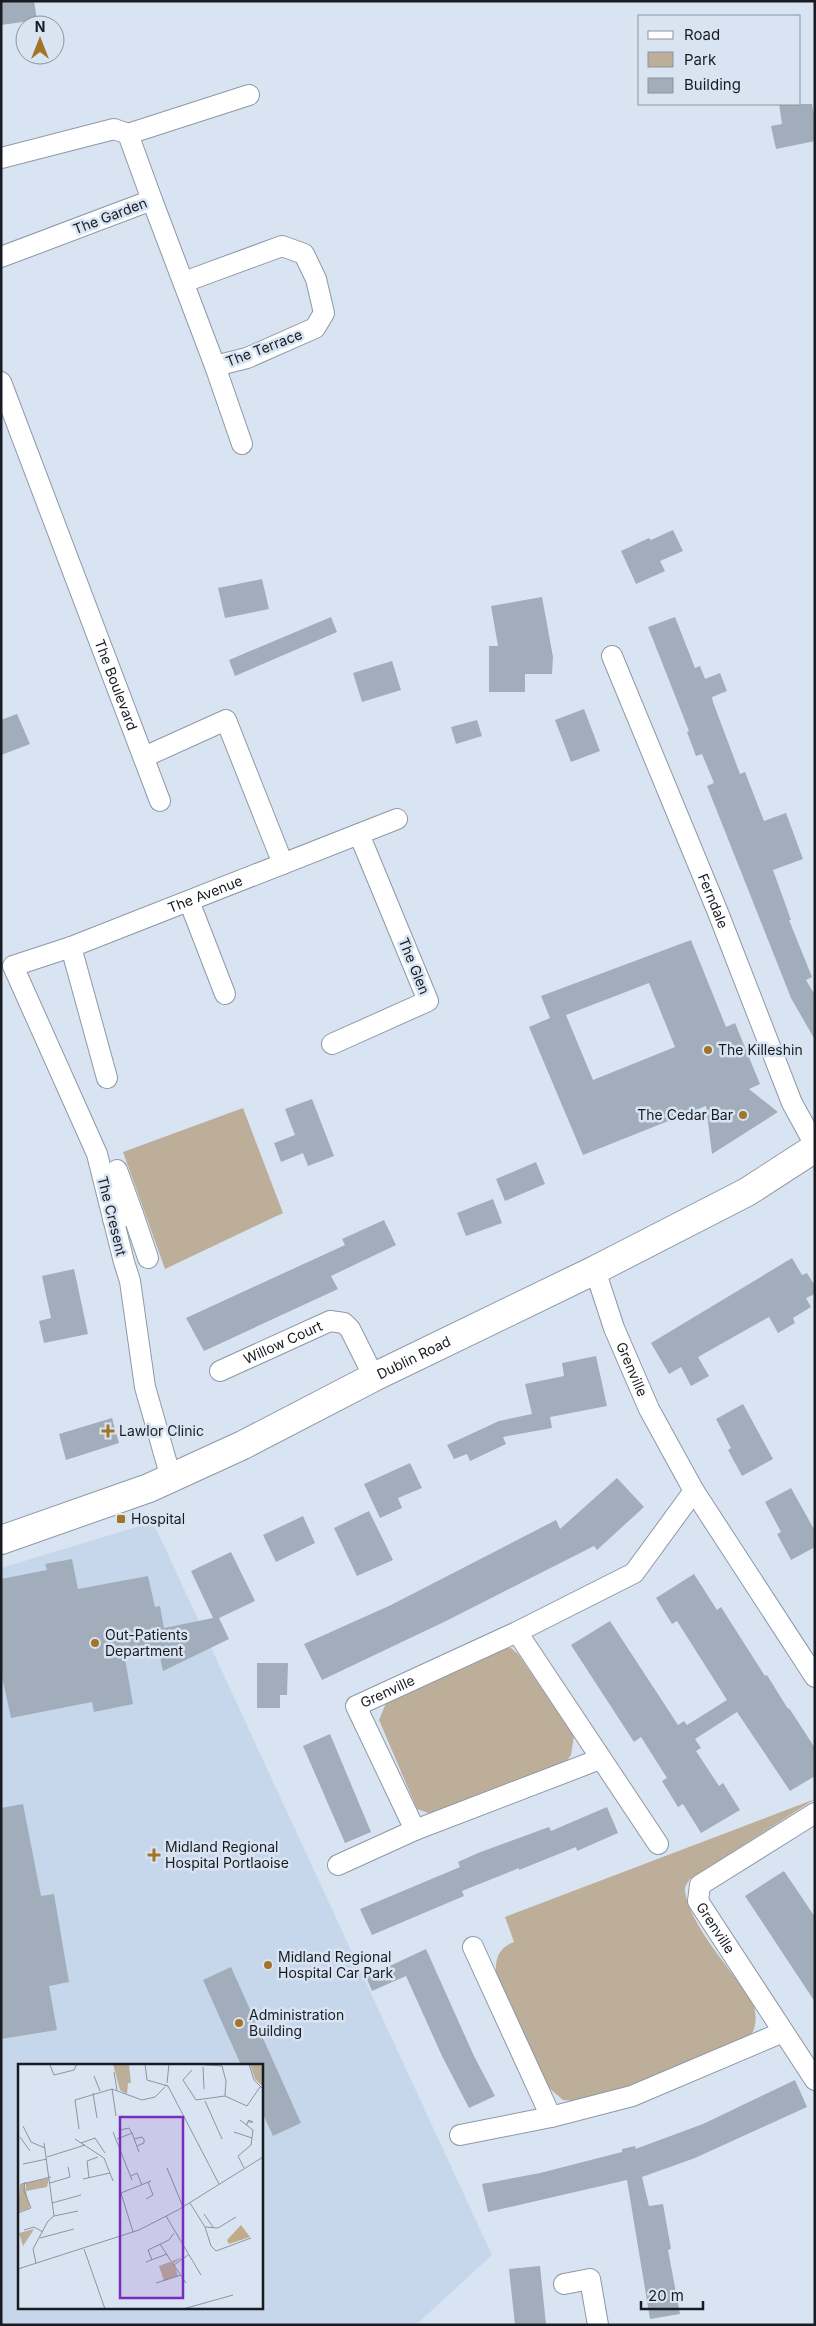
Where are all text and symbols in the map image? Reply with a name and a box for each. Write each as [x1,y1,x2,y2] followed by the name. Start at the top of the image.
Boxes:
[15,15,65,65] north arrow
[638,15,801,105] legend
[35,18,45,35] text: N
[684,25,720,44] text: Road
[684,50,717,69] text: Park
[684,75,741,94] text: Building
[70,194,149,237] street label: The Garden
[223,325,304,370] street label: The Terrace
[91,637,141,733] street label: The Boulevard
[695,871,732,931] street label: Ferndale
[165,872,245,916] street label: The Avenue
[395,935,434,997] street label: The Glen
[718,1041,803,1058] place label: The Killeshin
[702,1044,714,1056] marker: The Killeshin
[637,1106,733,1123] place label: The Cedar Bar
[737,1109,749,1121] marker: The Cedar Bar
[94,1174,131,1258] street label: The Cresent
[241,1317,325,1367] street label: Willow Court
[374,1332,453,1382] street label: Dublin Road
[613,1339,652,1399] street label: Grenville
[119,1422,204,1439] place label: Lawlor Clinic
[101,1424,115,1438] marker: Lawlor Clinic
[131,1510,185,1527] place label: Hospital
[115,1513,127,1525] marker: Hospital
[105,1626,188,1659] place label: Out-Patients Department
[89,1637,101,1649] marker: Out-Patients Department
[357,1671,417,1711] street label: Grenville
[165,1838,289,1871] place label: Midland Regional Hospital Portlaoise
[147,1848,161,1862] marker: Midland Regional Hospital Portlaoise
[693,1899,739,1957] street label: Grenville
[278,1948,394,1981] place label: Midland Regional Hospital Car Park
[262,1959,274,1971] marker: Midland Regional Hospital Car Park
[249,2006,344,2039] place label: Administration Building
[233,2017,245,2029] marker: Administration Building
[18,2064,262,2308] inset map
[641,2278,704,2310] scale bar
[648,2286,684,2305] text: 20 m

